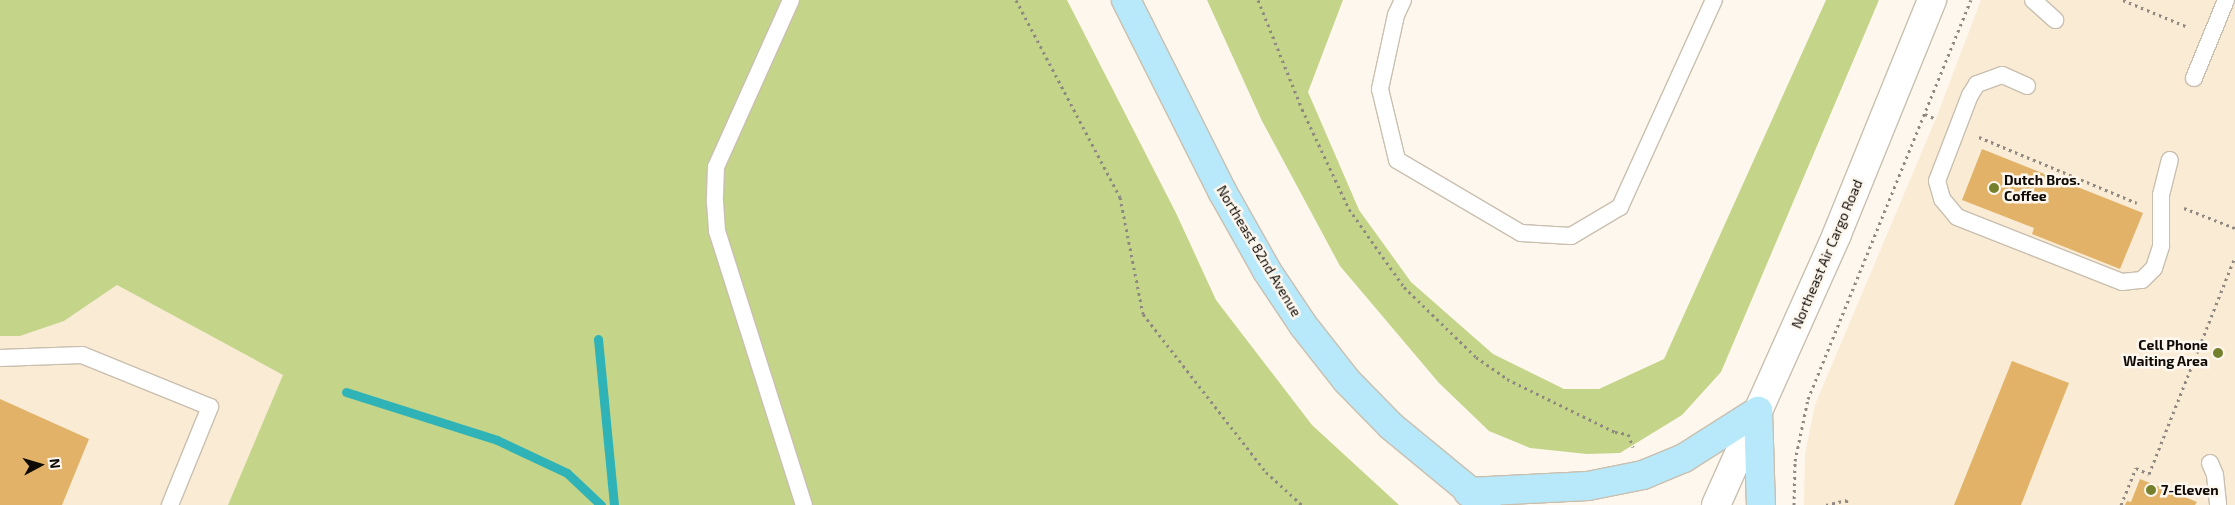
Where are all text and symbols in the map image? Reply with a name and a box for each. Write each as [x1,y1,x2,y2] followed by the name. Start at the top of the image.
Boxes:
[2004,172,2080,204] place label: Dutch Bros. Coffee
[1788,177,1866,331] street label: Northeast Air Cargo Road
[1213,182,1305,320] street label: Northeast 82nd Avenue
[1988,182,2000,194] marker: Dutch Bros. Coffee
[2123,337,2208,370] place label: Cell Phone Waiting Area
[2212,347,2224,359] marker: Cell Phone Waiting Area
[15,440,65,490] north arrow
[46,457,64,469] text: N
[2161,482,2219,498] place label: 7-Eleven
[2145,484,2157,496] marker: 7-Eleven

